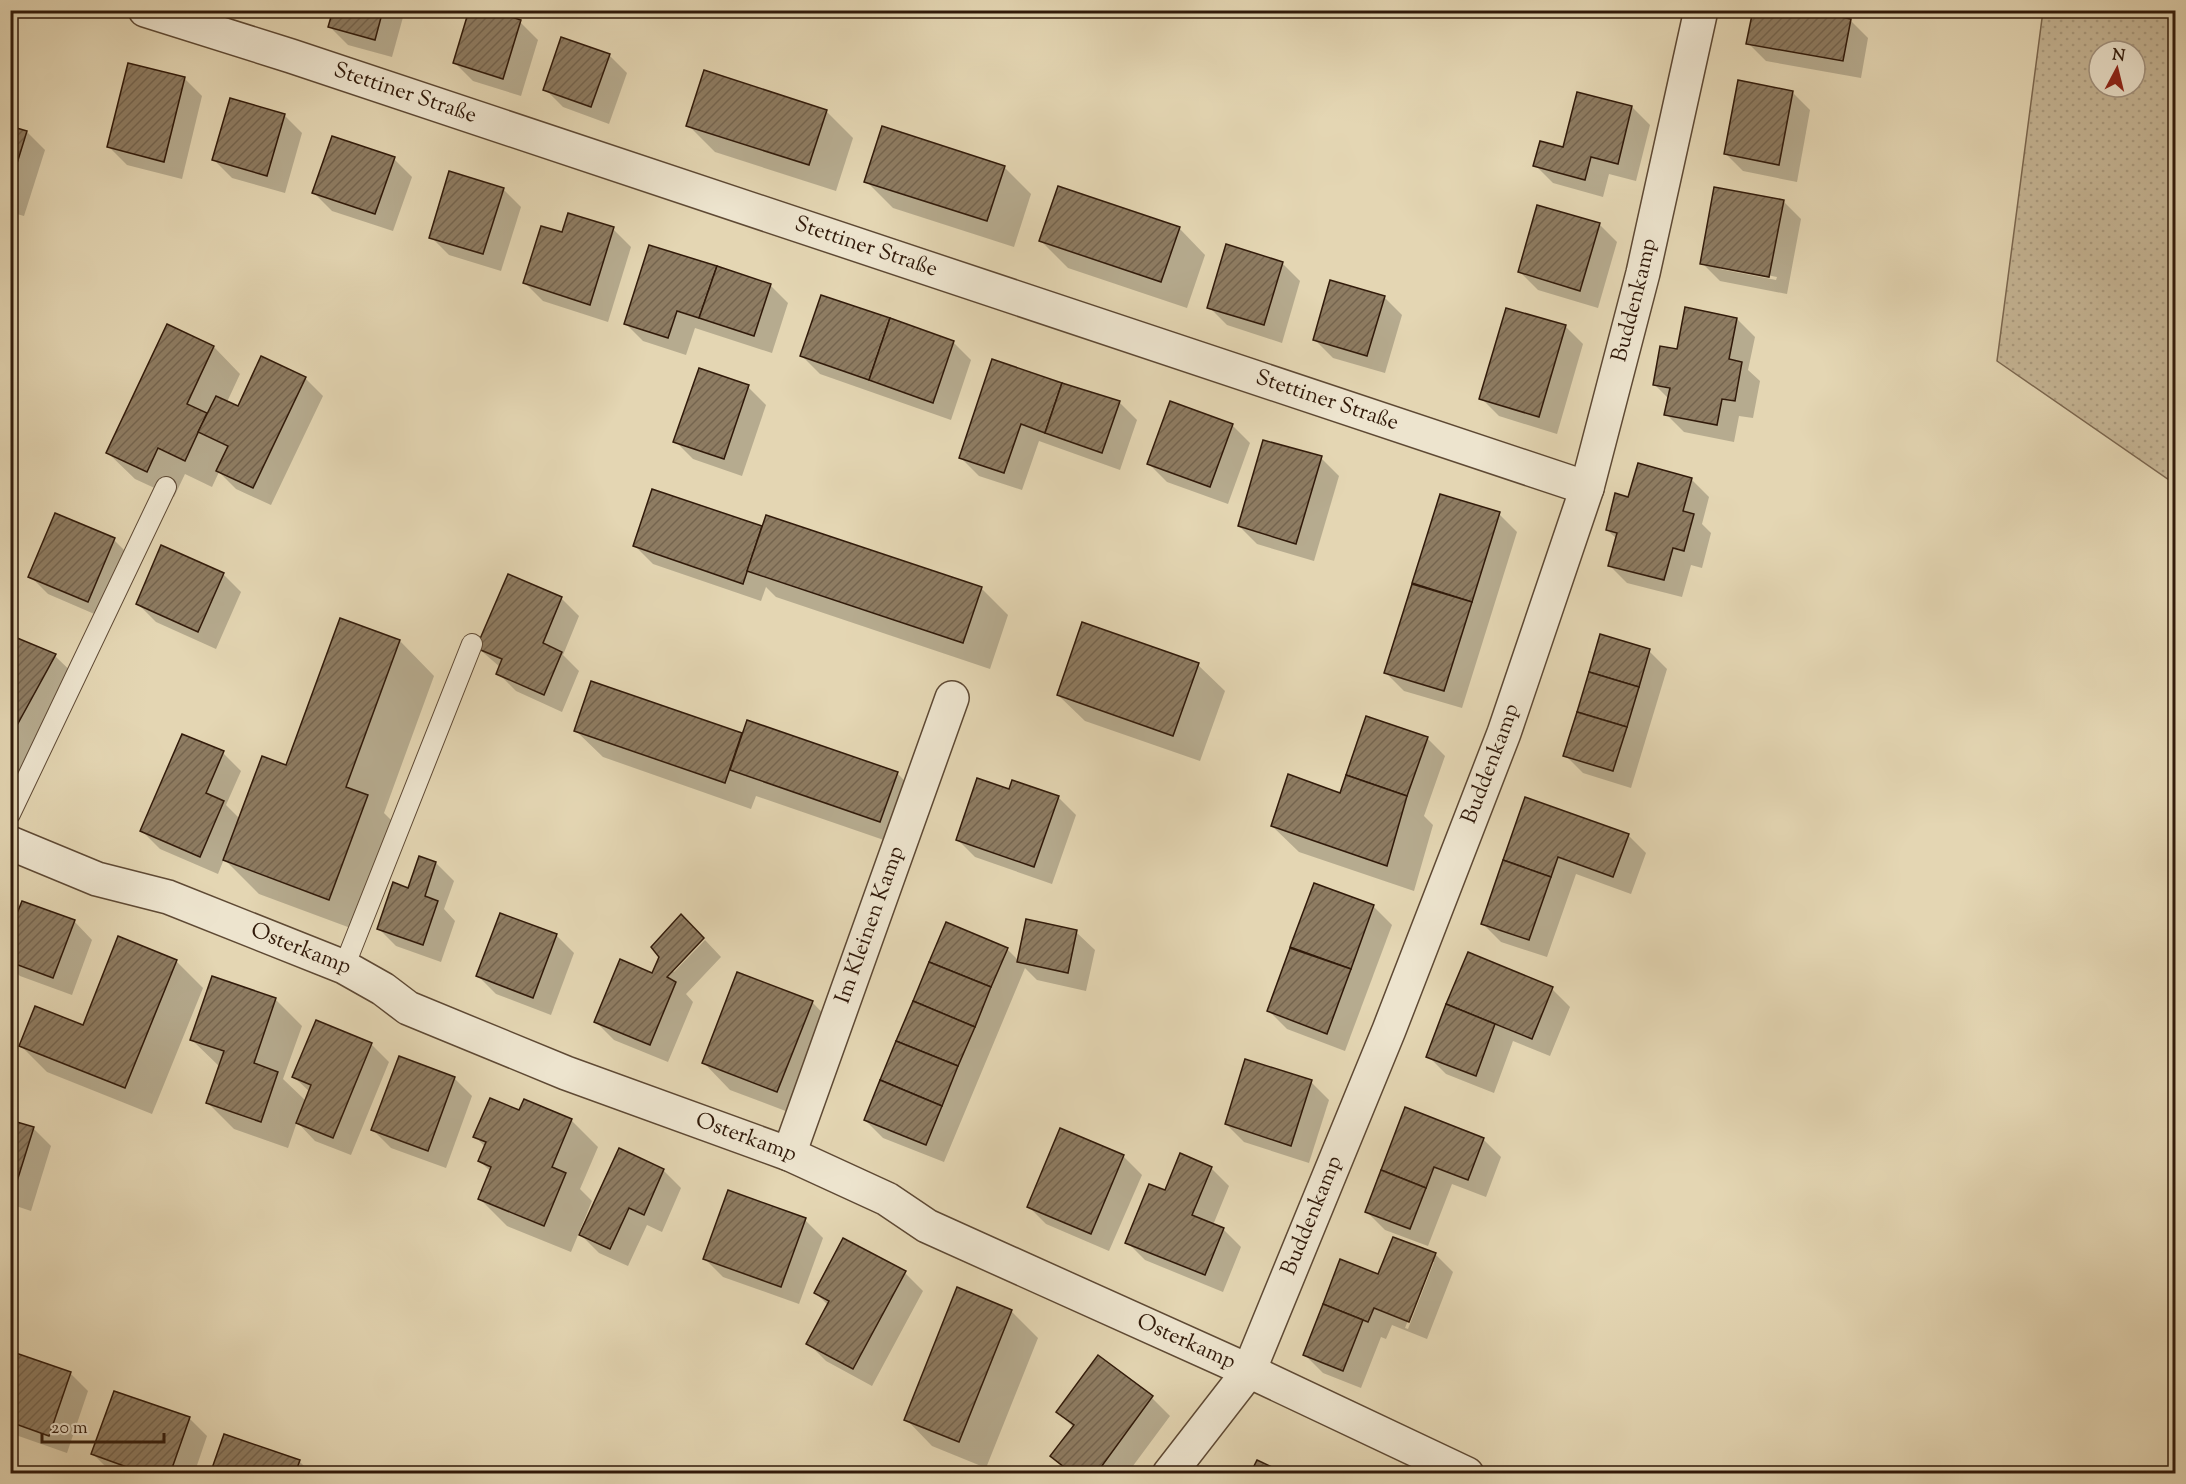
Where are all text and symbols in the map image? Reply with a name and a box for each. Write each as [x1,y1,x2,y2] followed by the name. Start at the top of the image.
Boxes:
[2087,39,2147,99] north arrow
[2111,44,2126,69] text: N
[329,55,481,133] street label: Stettiner Straße
[790,209,942,286] street label: Stettiner Straße
[1604,235,1666,366] street label: Buddenkamp
[1251,363,1403,440] street label: Stettiner Straße
[1454,700,1529,829] street label: Buddenkamp
[828,842,914,1009] street label: Im Kleinen Kamp
[245,915,356,984] street label: Osterkamp
[691,1105,802,1171] street label: Osterkamp
[1274,1151,1351,1281] street label: Buddenkamp
[1131,1306,1241,1379] street label: Osterkamp
[42,1406,164,1444] scale bar
[51,1416,88,1442] text: 20 m

